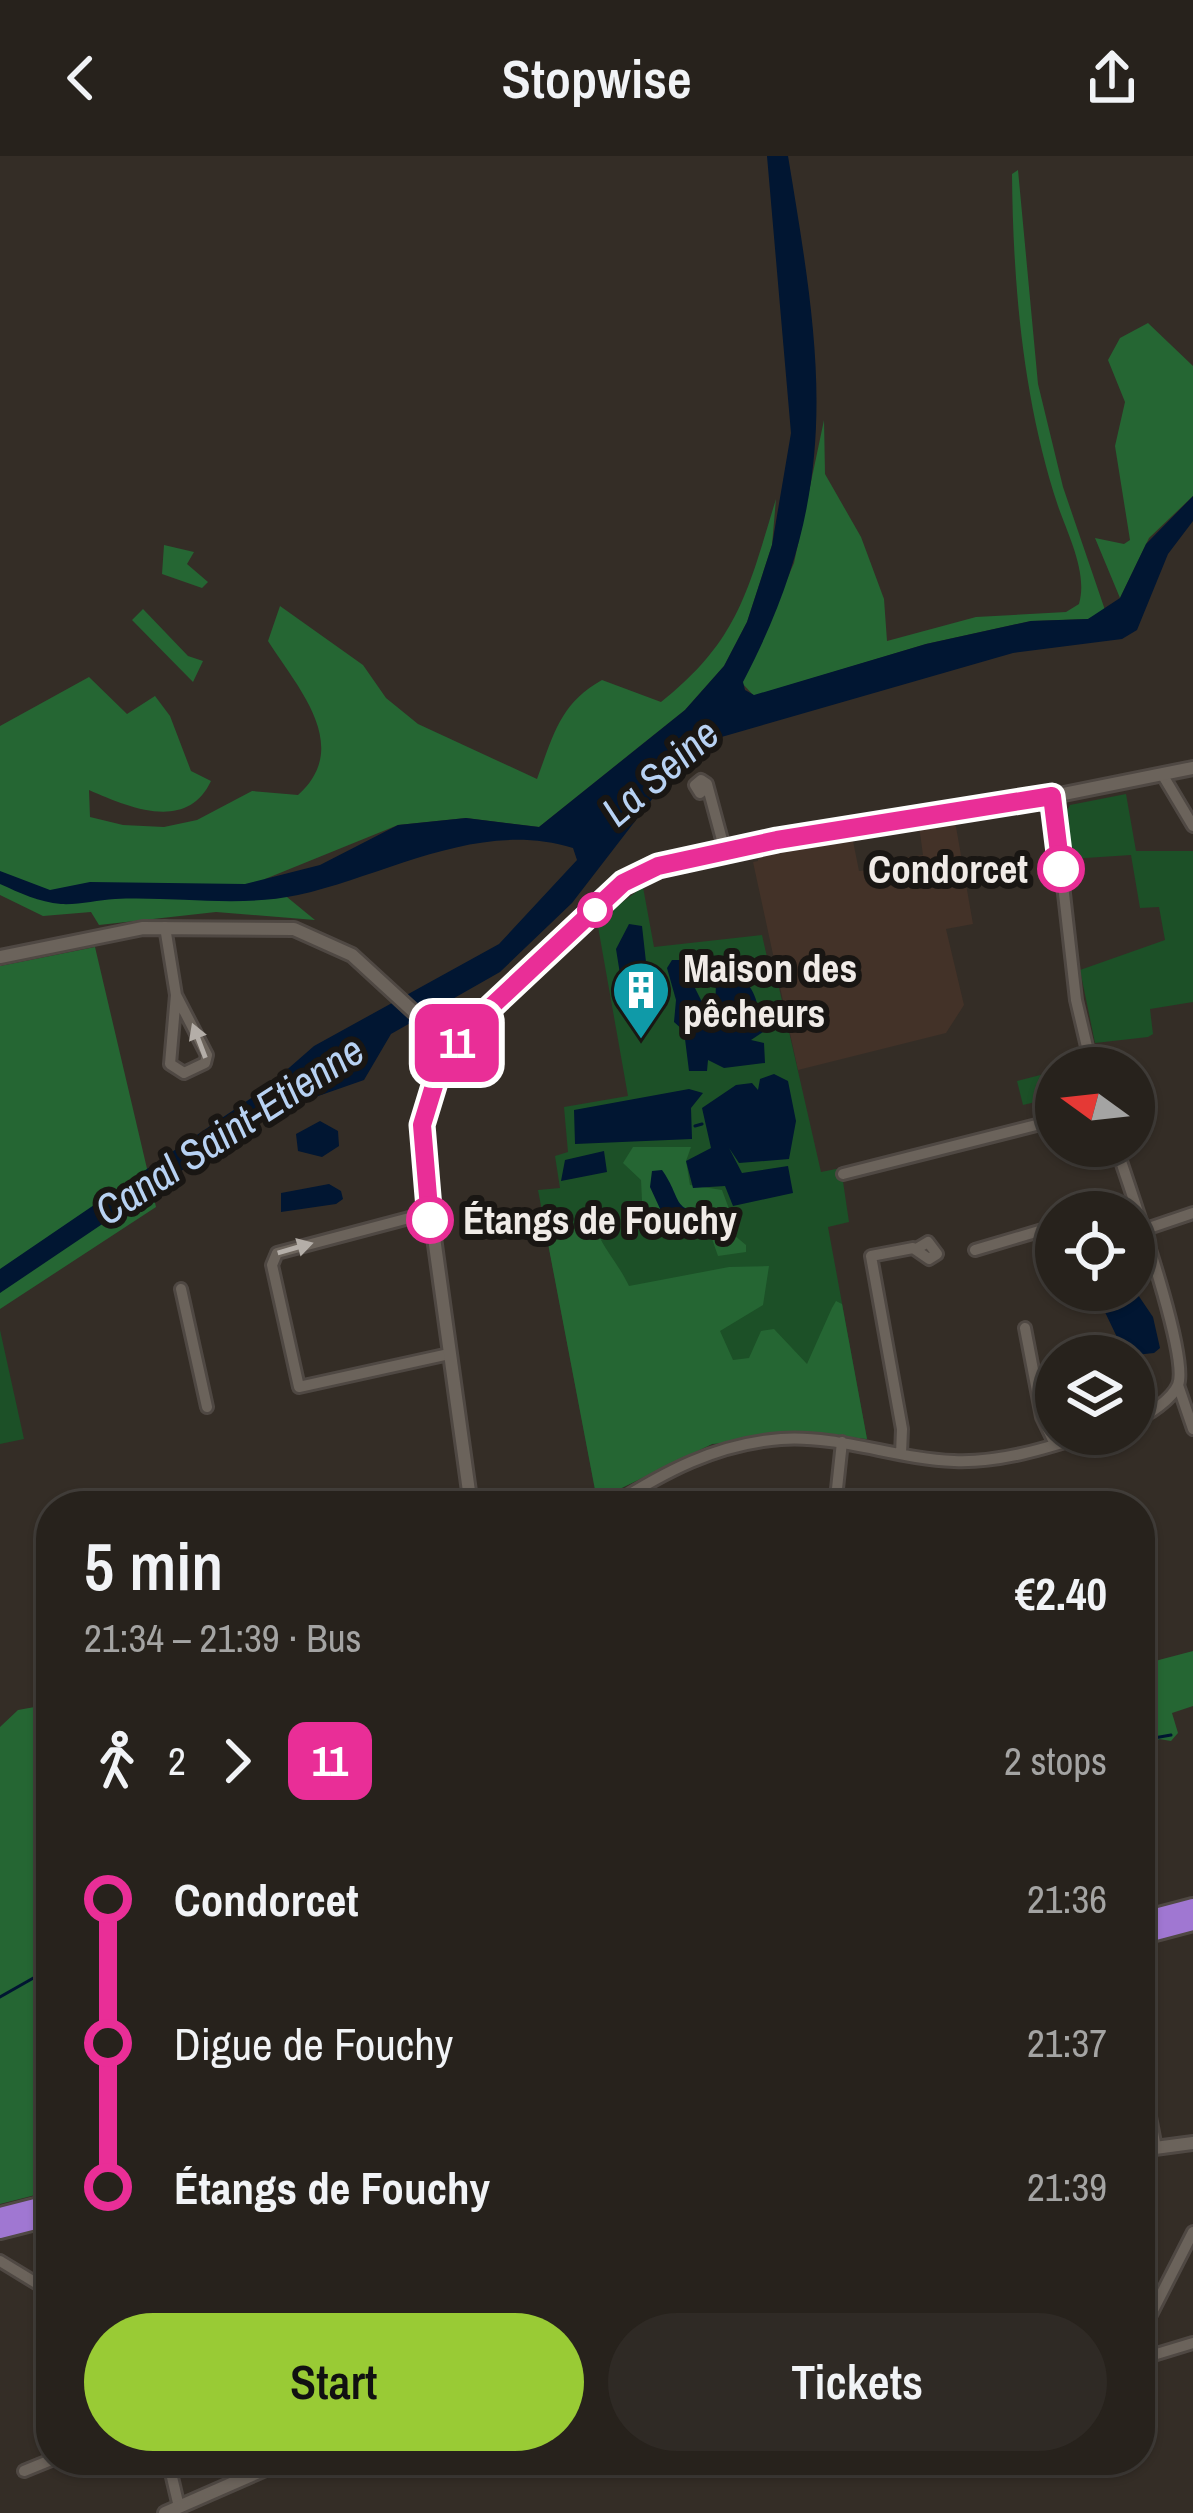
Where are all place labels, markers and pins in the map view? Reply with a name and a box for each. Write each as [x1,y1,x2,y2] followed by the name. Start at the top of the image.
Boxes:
[868,843,1028,895] place label: Condorcet
[1039,847,1083,891] marker: Condorcet
[579,894,611,926] unlabelled marker
[683,942,857,1039] place label: Maison des pêcheurs
[610,959,672,1041] building icon: Maison des pêcheurs
[463,1194,737,1246] place label: Étangs de Fouchy
[408,1198,452,1242] marker: Étangs de Fouchy

